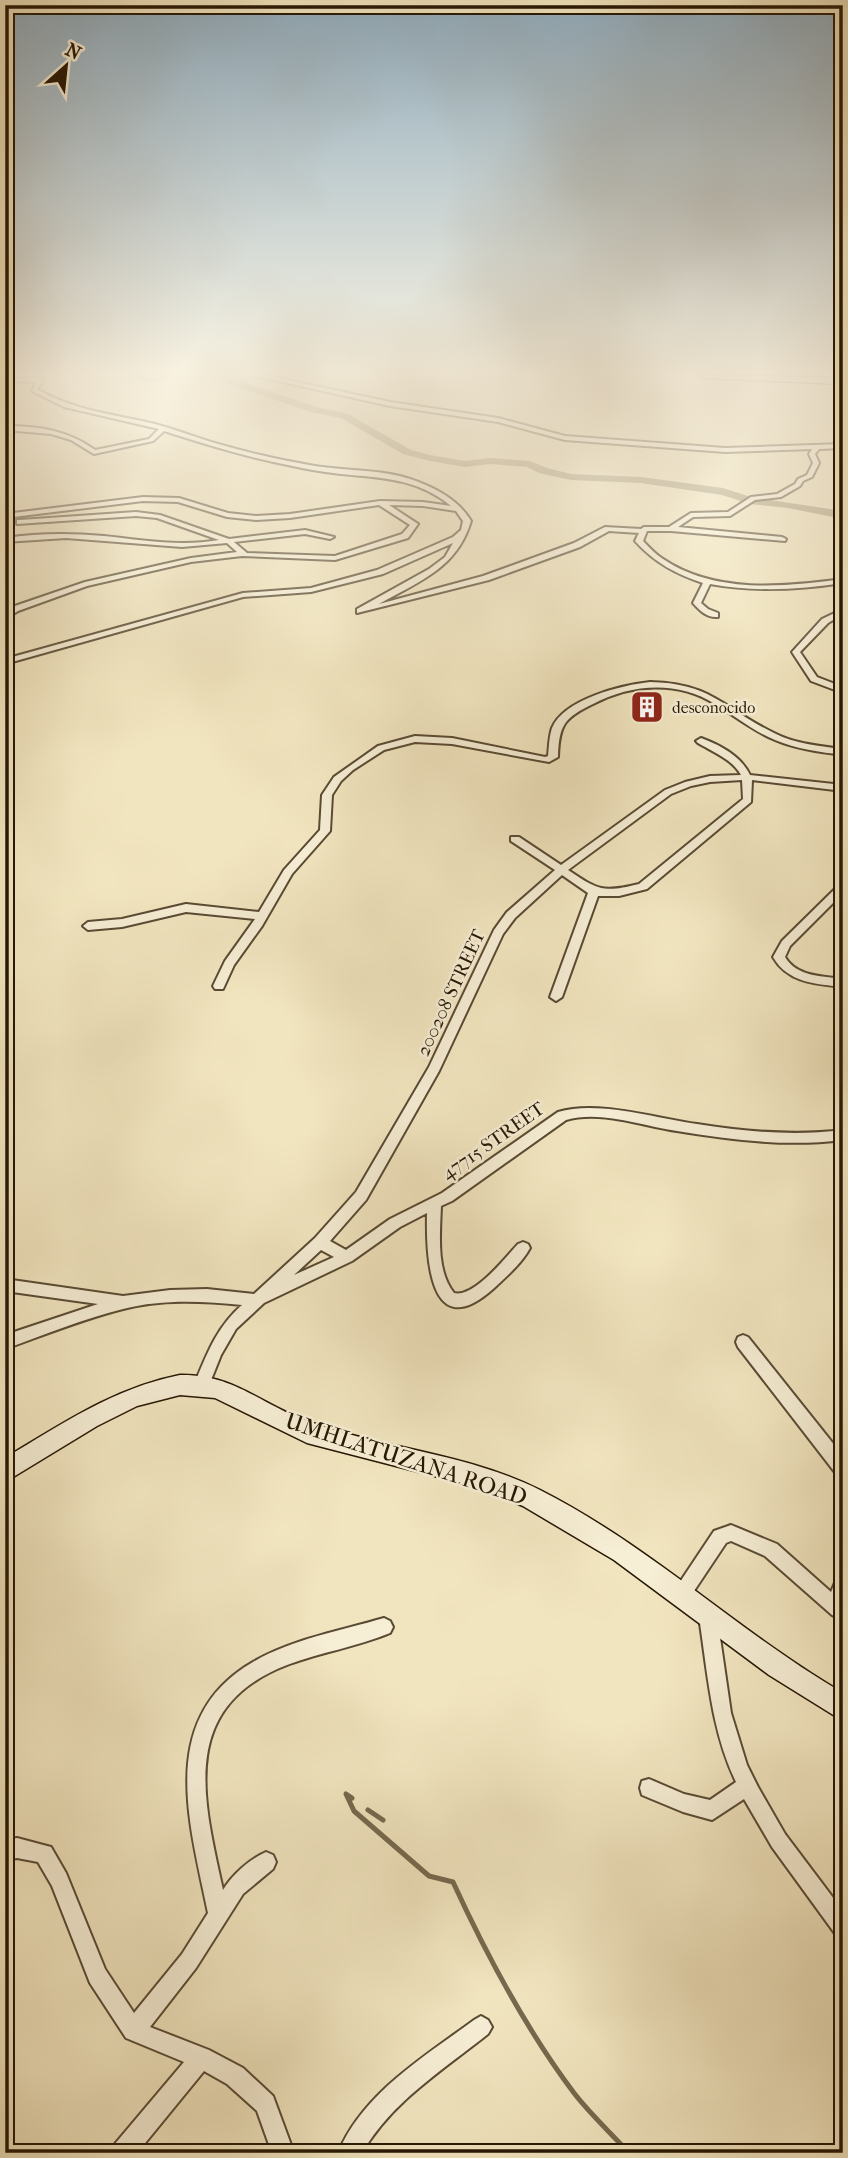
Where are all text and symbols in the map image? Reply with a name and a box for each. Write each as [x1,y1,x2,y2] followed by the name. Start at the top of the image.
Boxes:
[32,32,102,102] north arrow
[62,39,85,65] text: N
[628,688,666,726] building icon: desconocido
[672,698,755,717] place label: desconocido
[412,926,490,1060] street label: 200208 STREET
[437,1097,549,1185] street label: 47715 STREET
[282,1407,530,1511] street label: UMHLATUZANA ROAD

